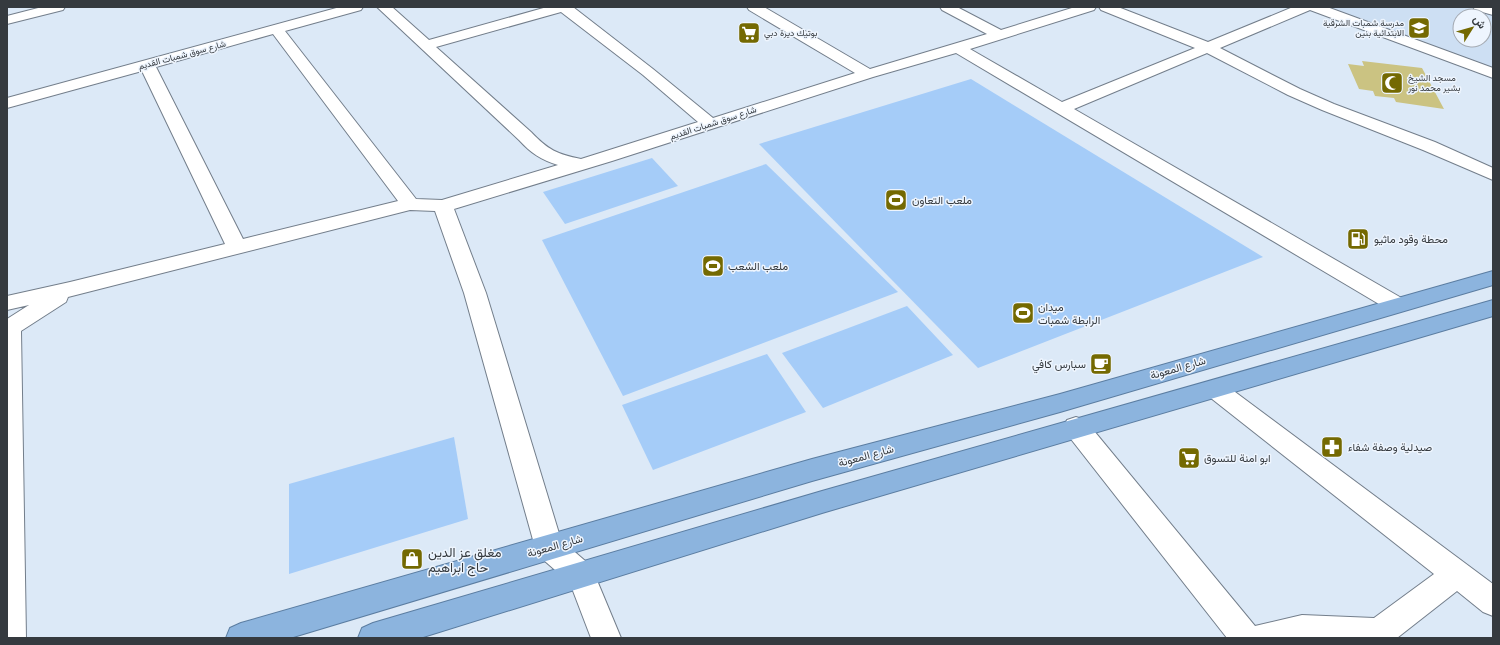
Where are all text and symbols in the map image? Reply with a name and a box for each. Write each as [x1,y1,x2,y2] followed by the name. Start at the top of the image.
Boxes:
[1452,8,1492,48] north arrow
[1470,13,1489,31] text: ش
[1406,15,1432,41] school or university icon: مدرسة شمبات الشرقية الابتدائية بنين
[1323,18,1404,38] place label: مدرسة شمبات الشرقية الابتدائية بنين
[736,20,762,46] supermarket icon: بوتيك ديرة دبي
[764,28,818,40] place label: بوتيك ديرة دبي
[137,38,227,72] street label: شارع سوق شمبات القديم
[1379,70,1405,96] mosque icon: مسجد الشيخ بشير محمد نور
[1407,73,1461,94] place label: مسجد الشيخ بشير محمد نور
[668,104,758,143] street label: شارع سوق شمبات القديم
[883,187,909,213] sports icon: ملعب التعاون
[912,194,972,207] place label: ملعب التعاون
[1345,226,1371,252] fuel station icon: محطة وقود ماثيو
[1374,233,1448,246] place label: محطة وقود ماثيو
[700,253,726,279] sports icon: ملعب الشعب
[728,260,788,273] place label: ملعب الشعب
[1010,300,1036,326] sports icon: ميدان الرابطة شمبات
[1038,301,1100,327] place label: ميدان الرابطة شمبات
[1088,351,1114,377] cafe icon: سبارس كافي
[1149,354,1208,383] street label: شارع المعونة
[1032,358,1086,374] place label: سبارس كافي
[1319,434,1345,460] pharmacy icon: صيدلية وصفة شفاء
[1348,441,1432,454] place label: صيدلية وصفة شفاء
[837,442,896,471] street label: شارع المعونة
[1176,445,1202,471] supermarket icon: ابو امنة للتسوق
[1204,452,1271,465] place label: ابو امنة للتسوق
[526,532,585,561] street label: شارع المعونة
[428,545,501,577] place label: مغلق عز الدين حاج ابراهيم
[399,546,425,572] shop icon: مغلق عز الدين حاج ابراهيم

